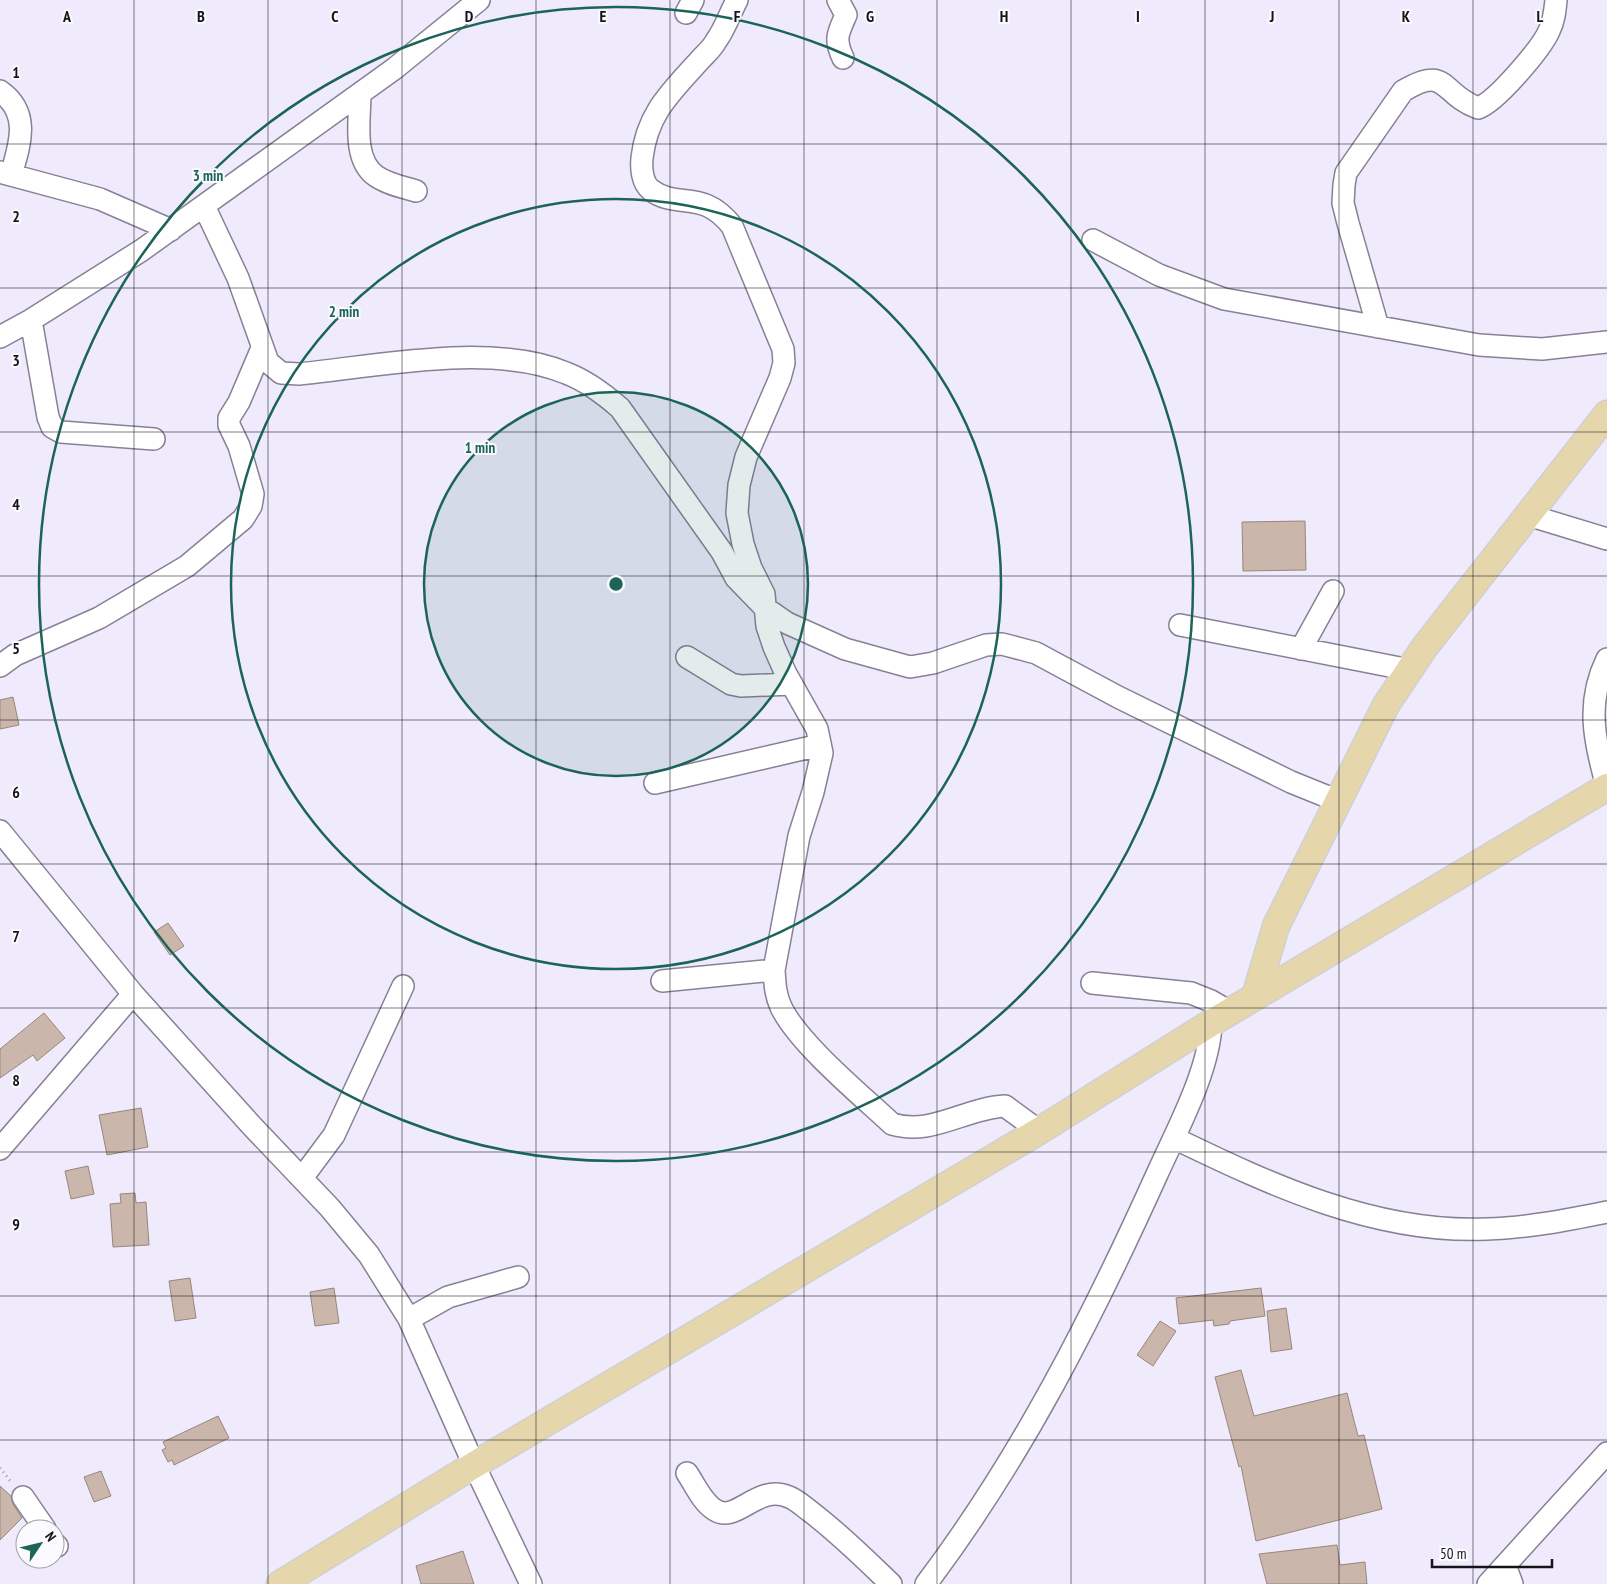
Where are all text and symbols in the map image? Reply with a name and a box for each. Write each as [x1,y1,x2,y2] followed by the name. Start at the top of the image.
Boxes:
[62,6,72,26] text: A
[197,6,205,26] text: B
[331,6,339,26] text: C
[465,6,474,26] text: D
[600,6,607,26] text: E
[734,6,741,26] text: F
[866,6,874,26] text: G
[1000,6,1008,26] text: H
[1136,6,1140,26] text: I
[1269,6,1274,26] text: J
[1402,6,1411,26] text: K
[1537,6,1544,26] text: L
[12,62,20,82] text: 1
[193,166,223,185] text: 3 min
[12,206,20,226] text: 2
[329,302,359,321] text: 2 min
[12,350,20,370] text: 3
[465,438,495,457] text: 1 min
[12,494,20,514] text: 4
[607,575,625,593] centre of rings
[12,638,20,658] text: 5
[12,782,20,802] text: 6
[12,926,20,946] text: 7
[12,1070,20,1090] text: 8
[12,1214,20,1234] text: 9
[15,1519,65,1569] north arrow
[41,1528,60,1545] text: N
[1432,1536,1552,1568] scale bar
[1440,1544,1466,1563] text: 50 m

